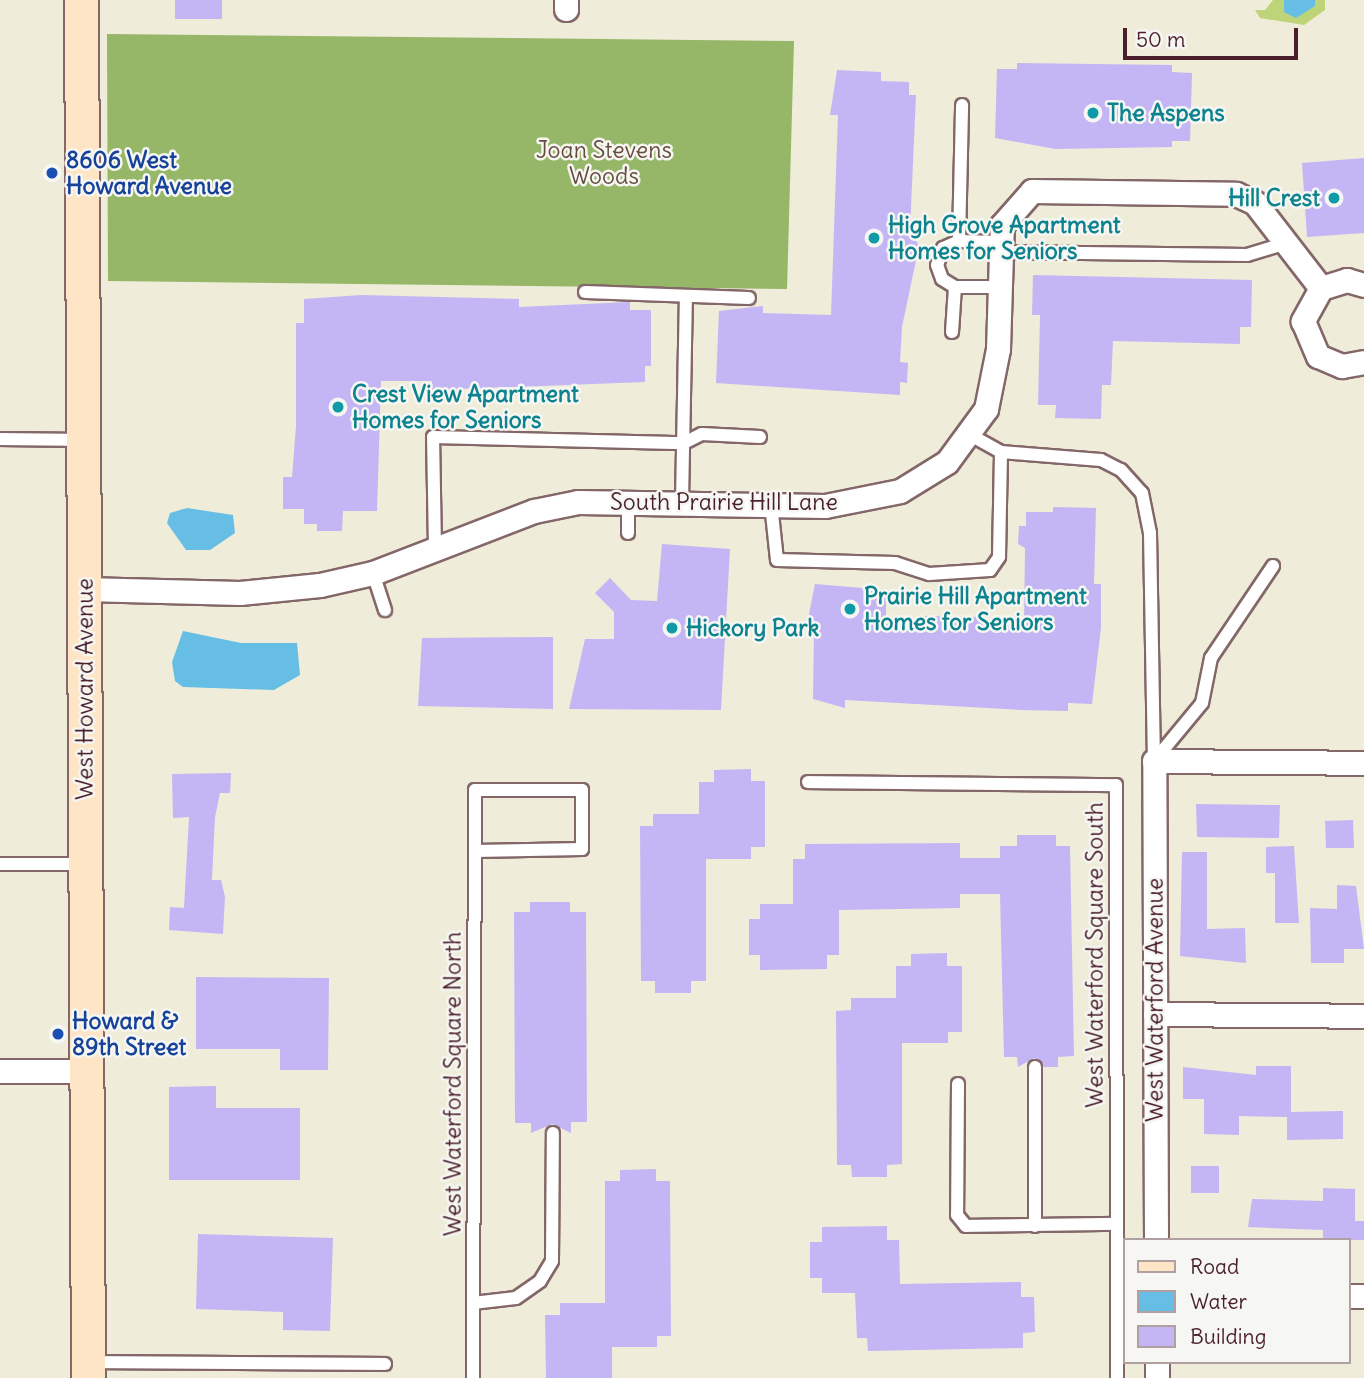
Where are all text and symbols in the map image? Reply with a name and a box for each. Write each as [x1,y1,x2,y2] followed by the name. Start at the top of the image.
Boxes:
[1126,14,1301,58] scale bar
[1136,26,1185,53] text: 50 m
[1107,99,1225,127] place label: The Aspens
[1085,105,1101,121] marker: The Aspens
[536,136,672,190] park label: Joan Stevens Woods
[66,146,232,200] place label: 8606 West Howard Avenue
[44,165,60,181] marker: 8606 West Howard Avenue
[1228,184,1320,212] place label: Hill Crest
[1326,190,1342,206] marker: Hill Crest
[888,211,1121,265] place label: High Grove Apartment Homes for Seniors
[866,230,882,246] marker: High Grove Apartment Homes for Seniors
[352,380,579,434] place label: Crest View Apartment Homes for Seniors
[330,399,346,415] marker: Crest View Apartment Homes for Seniors
[610,488,838,516] street label: South Prairie Hill Lane
[71,578,99,800] street label: West Howard Avenue
[864,582,1087,636] place label: Prairie Hill Apartment Homes for Seniors
[842,601,858,617] marker: Prairie Hill Apartment Homes for Seniors
[686,614,819,642] place label: Hickory Park
[664,620,680,636] marker: Hickory Park
[1081,802,1109,1108] street label: West Waterford Square South
[1141,878,1169,1122] street label: West Waterford Avenue
[439,932,467,1236] street label: West Waterford Square North
[72,1007,186,1061] place label: Howard & 89th Street
[50,1026,66,1042] marker: Howard & 89th Street
[1122,1238,1350,1364] legend
[1190,1253,1239,1280] text: Road
[1190,1288,1247,1315] text: Water
[1190,1323,1266,1350] text: Building

